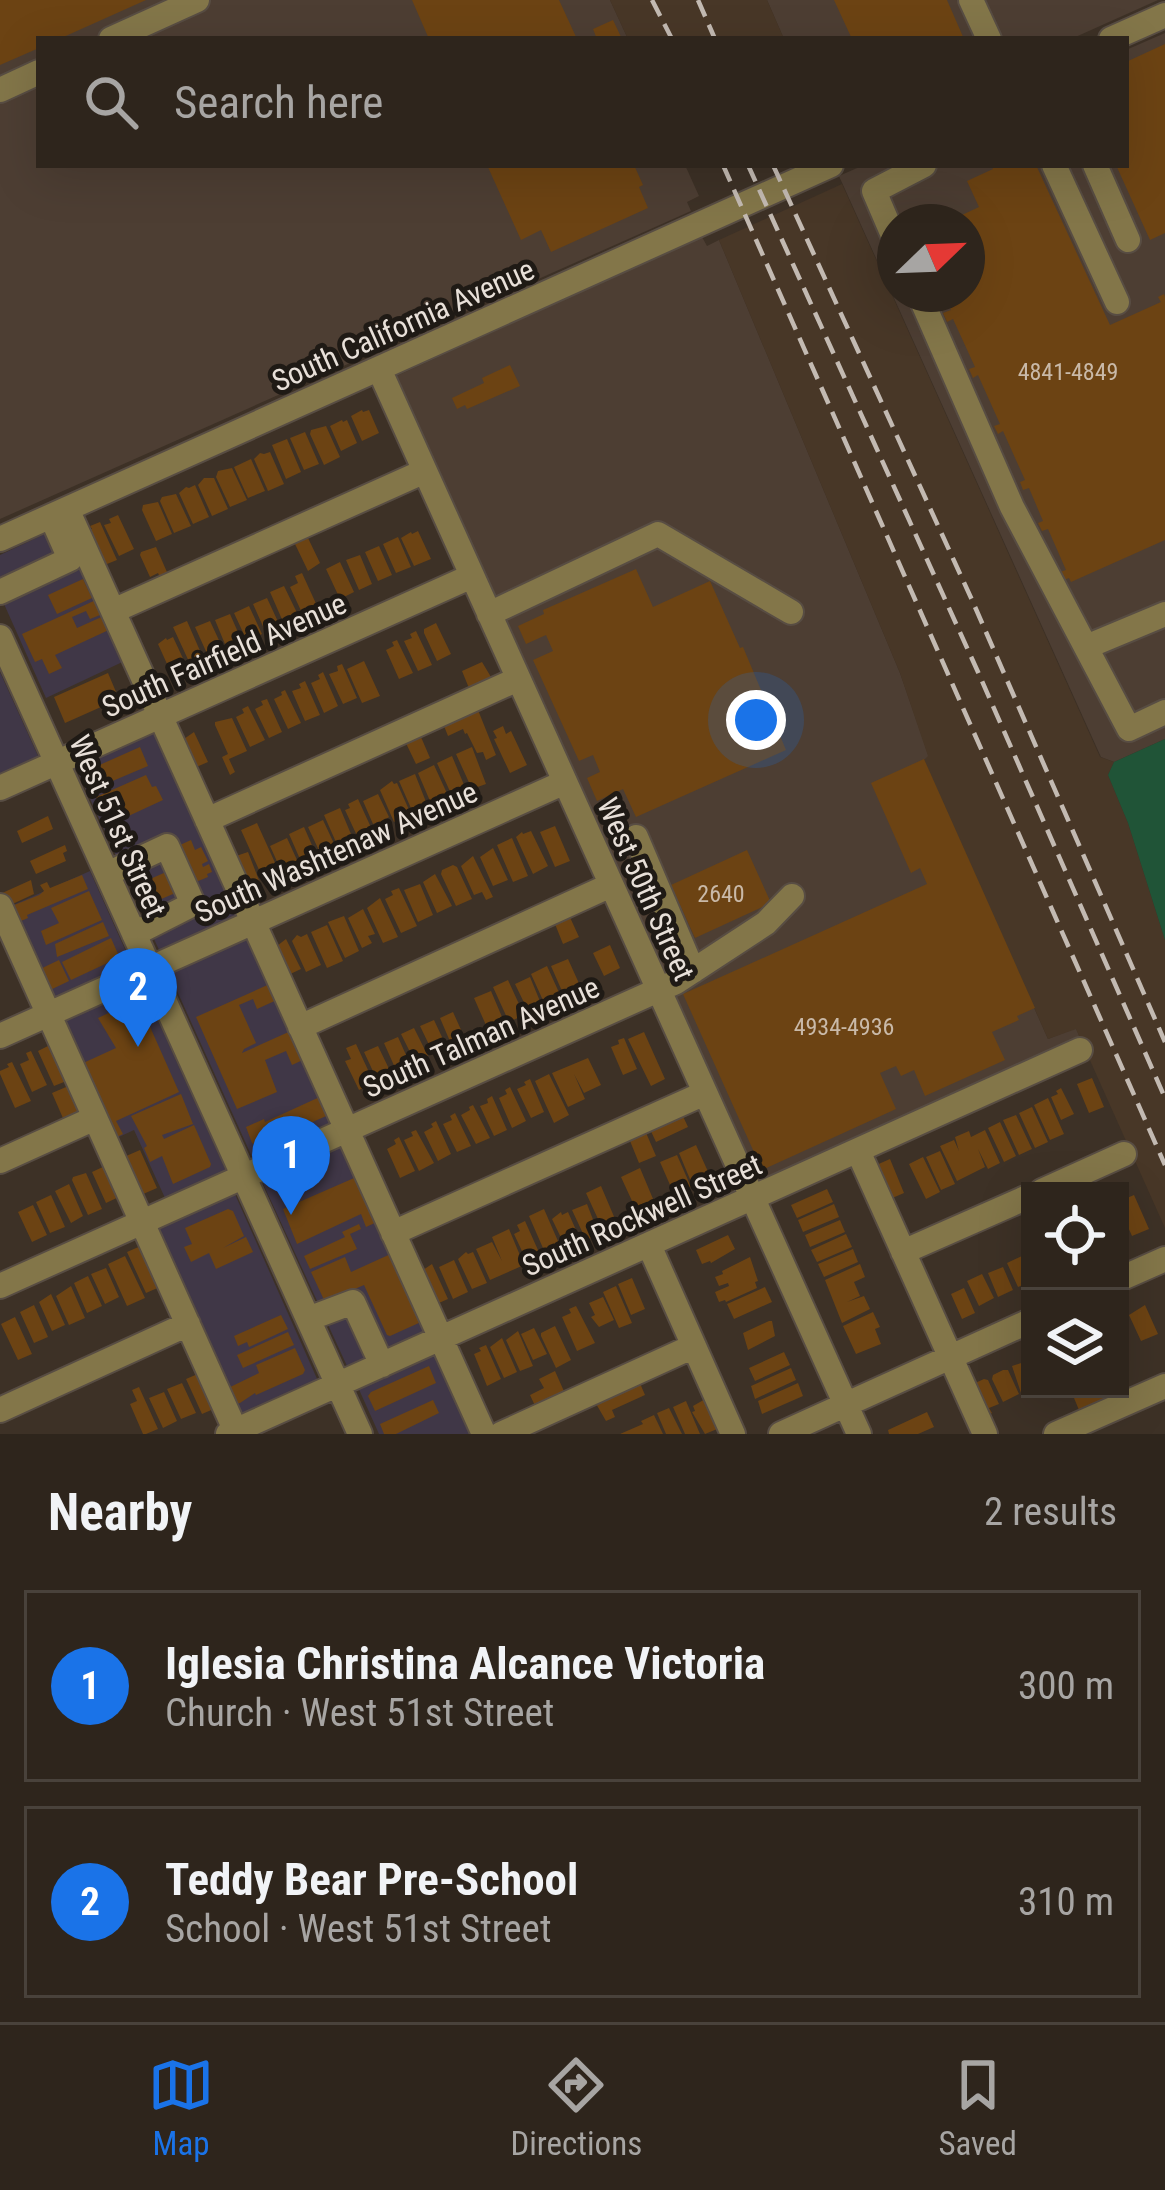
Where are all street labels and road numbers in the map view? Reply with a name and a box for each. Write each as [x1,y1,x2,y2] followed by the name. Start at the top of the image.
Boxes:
[267,251,539,399] street label: South California Avenue
[97,585,351,725] street label: South Fairfield Avenue
[62,730,174,922] street label: West 51st Street
[190,774,482,930] street label: South Washtenaw Avenue
[590,792,702,986] street label: West 50th Street
[358,969,604,1105] street label: South Talman Avenue
[517,1146,767,1284] street label: South Rockwell Street

